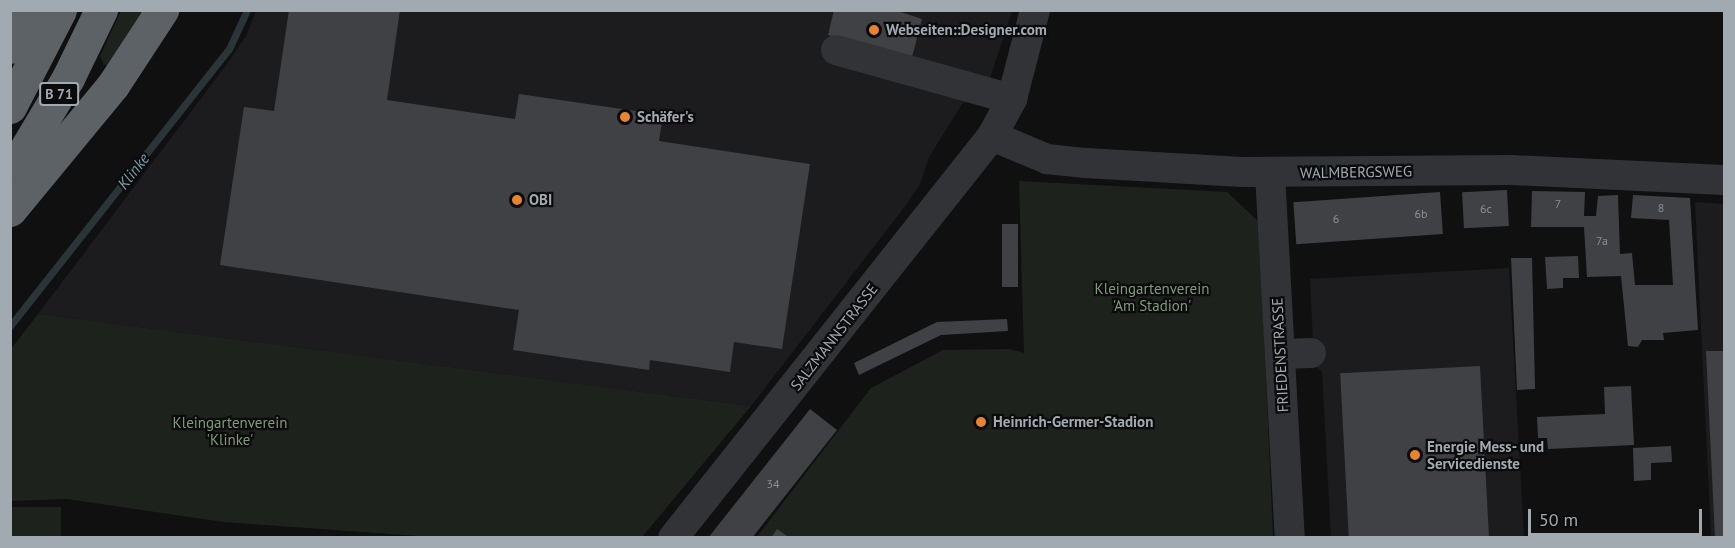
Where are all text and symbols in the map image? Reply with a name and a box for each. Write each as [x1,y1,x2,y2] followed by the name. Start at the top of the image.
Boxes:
[886,21,1047,39] place label: Webseiten::Designer.com
[867,23,881,37] marker: Webseiten::Designer.com
[38,83,80,105] road number: B 71
[637,108,694,126] place label: Schäfer's
[618,110,632,124] marker: Schäfer's
[113,149,153,193] water label: Klinke
[1300,162,1412,182] street label: WALMBERGSWEG
[529,191,552,209] place label: OBI
[510,193,524,207] marker: OBI
[1555,197,1561,211] house number: 7
[1658,201,1664,215] house number: 8
[1480,202,1492,216] house number: 6c
[1414,207,1428,221] house number: 6b
[1333,212,1339,226] house number: 6
[1596,234,1608,248] house number: 7a
[1095,279,1209,314] park label: Kleingartenverein 'Am Stadion'
[787,280,881,394] street label: SALZMANNSTRASSE
[1268,297,1292,413] street label: FRIEDENSTRASSE
[173,413,287,448] park label: Kleingartenverein 'Klinke'
[993,413,1153,431] place label: Heinrich-Germer-Stadion
[974,415,988,429] marker: Heinrich-Germer-Stadion
[1427,437,1545,472] place label: Energie Mess- und Servicedienste
[1408,448,1422,462] marker: Energie Mess- und Servicedienste
[766,477,780,491] house number: 34
[1531,497,1705,535] scale bar
[1539,508,1578,531] text: 50 m

